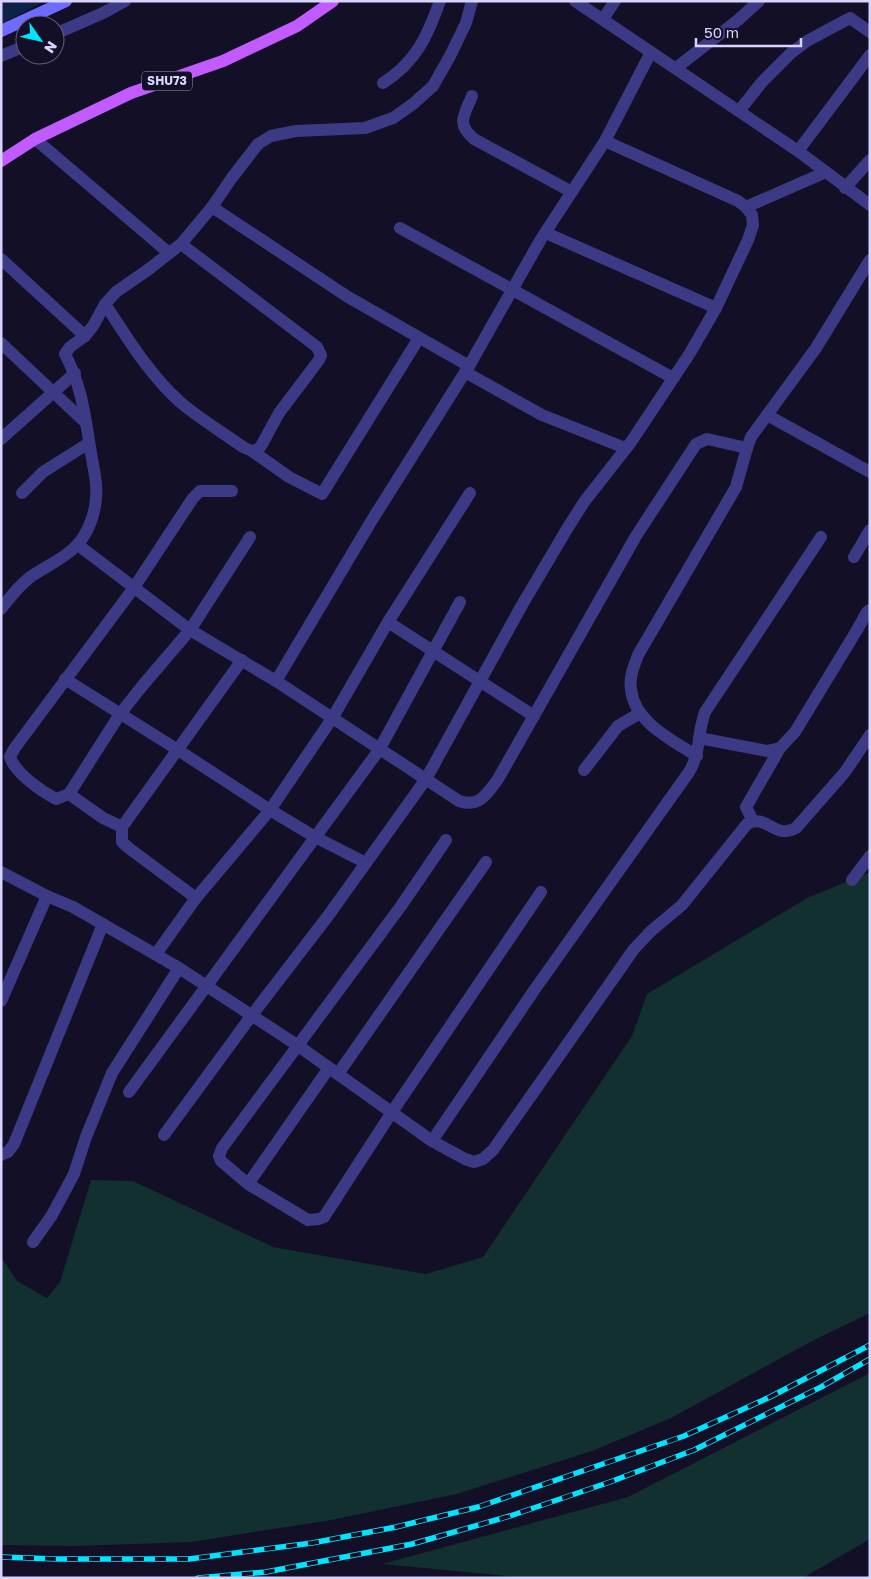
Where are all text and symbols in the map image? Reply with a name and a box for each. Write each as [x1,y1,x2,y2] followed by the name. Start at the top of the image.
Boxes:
[15,15,65,65] north arrow
[696,15,801,47] scale bar
[704,23,739,41] text: 50 m
[41,38,61,57] text: N
[142,72,192,90] road number: SHU73

